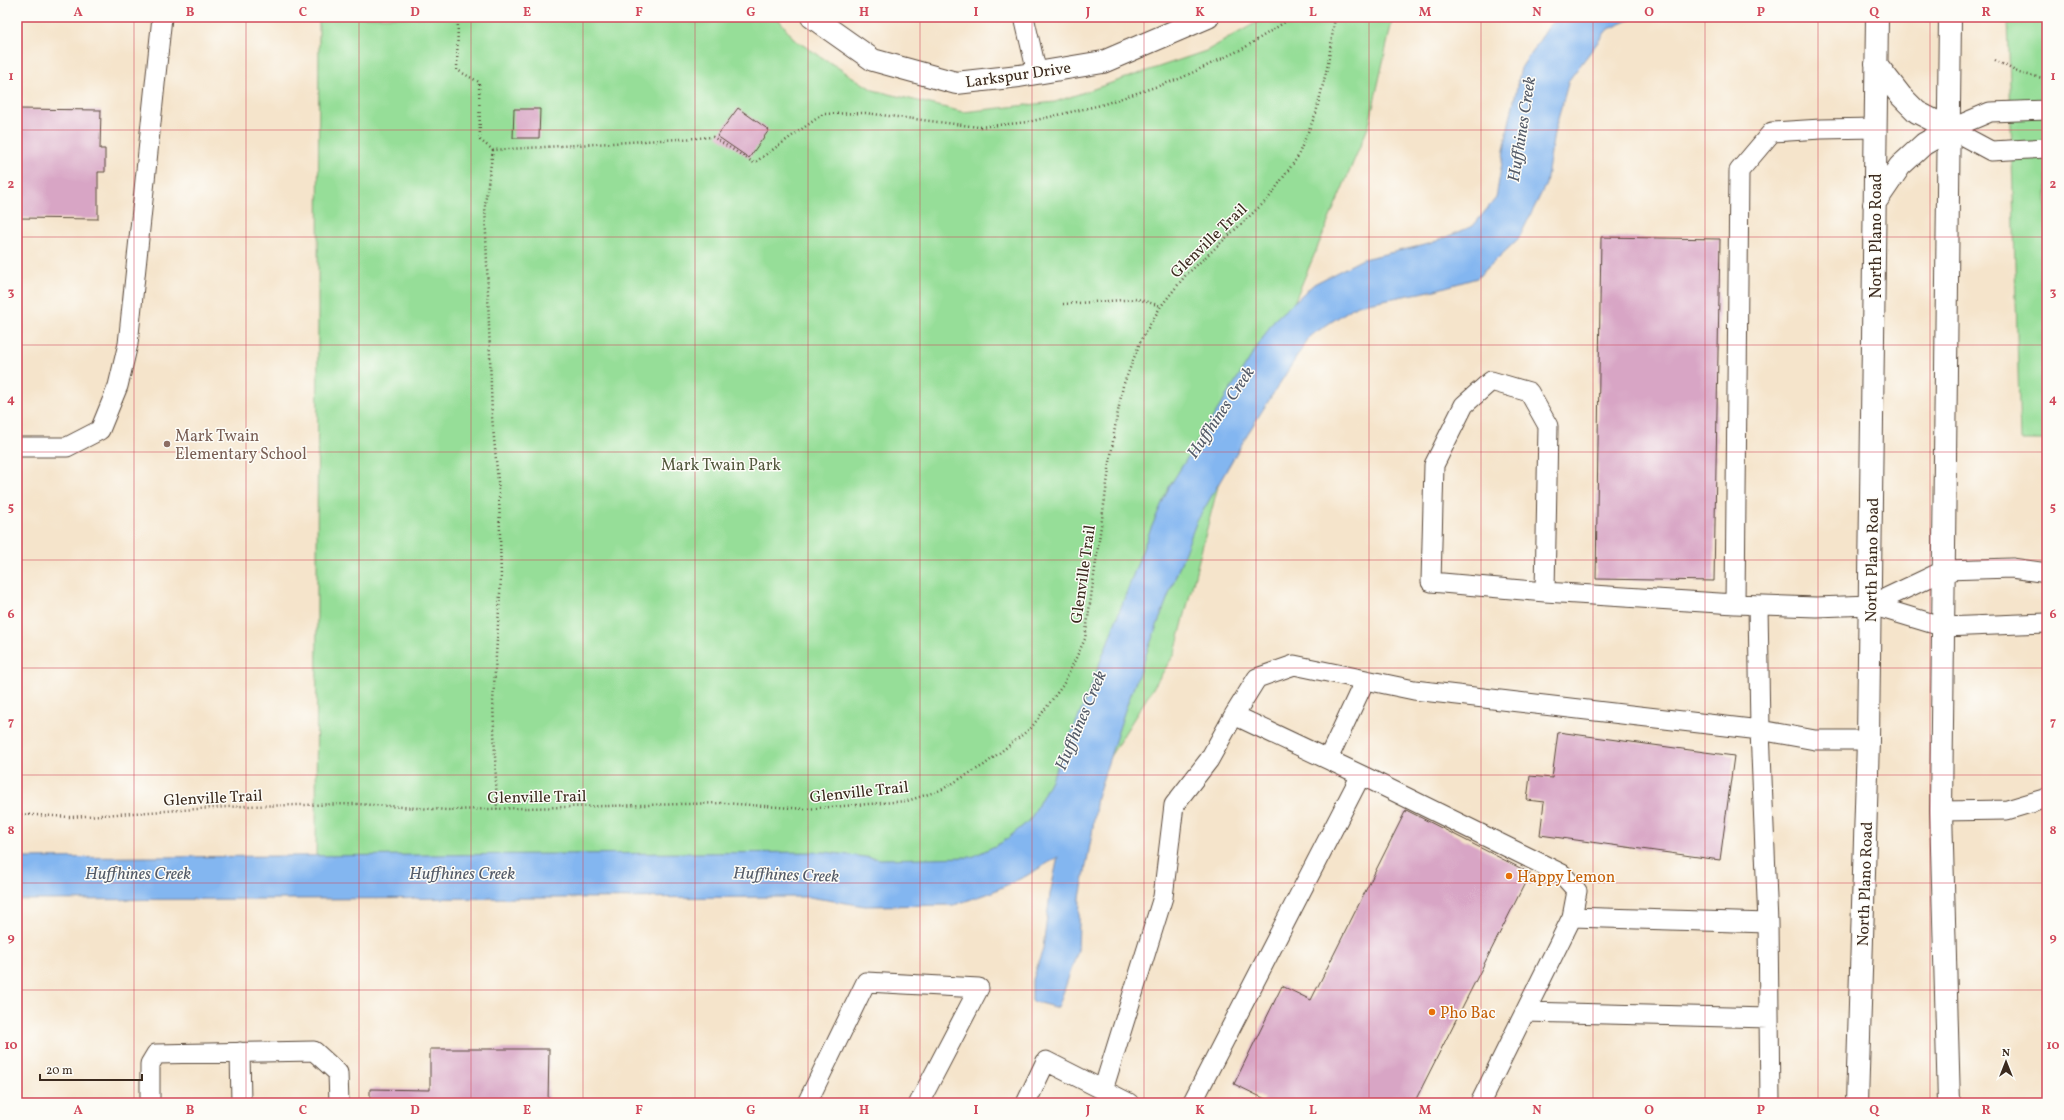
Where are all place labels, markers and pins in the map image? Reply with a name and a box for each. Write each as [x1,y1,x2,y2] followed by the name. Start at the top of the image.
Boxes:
[175,426,307,466] place label: Mark Twain Elementary School
[162,439,172,449] marker: Mark Twain Elementary School
[1517,867,1615,889] place label: Happy Lemon
[1504,871,1514,881] marker: Happy Lemon
[1440,1003,1496,1025] place label: Pho Bac
[1427,1007,1437,1017] marker: Pho Bac

